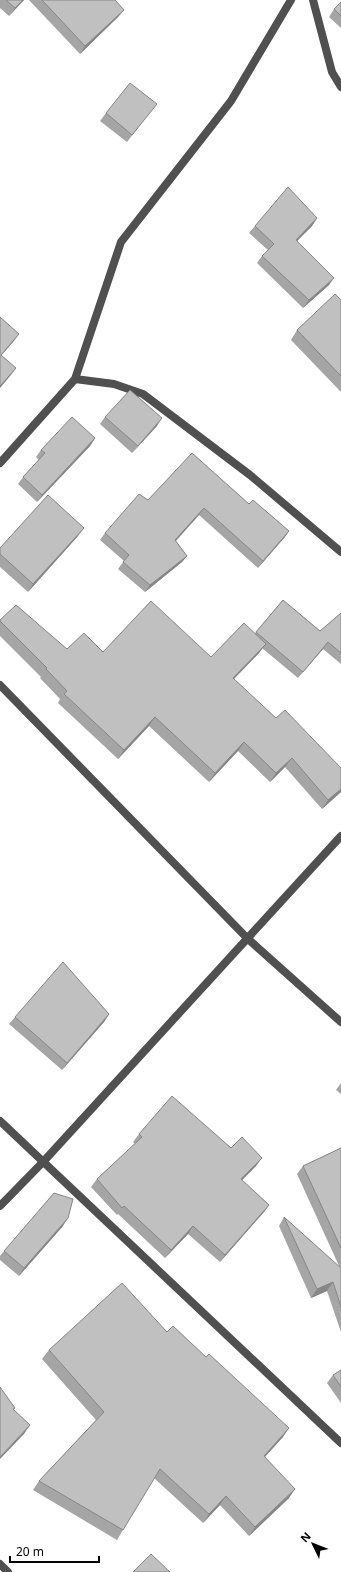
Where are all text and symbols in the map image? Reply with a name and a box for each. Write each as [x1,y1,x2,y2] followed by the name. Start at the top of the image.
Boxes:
[293,1524,333,1564] north arrow
[297,1528,314,1545] text: N
[10,1538,99,1564] scale bar
[16,1543,44,1560] text: 20 m

